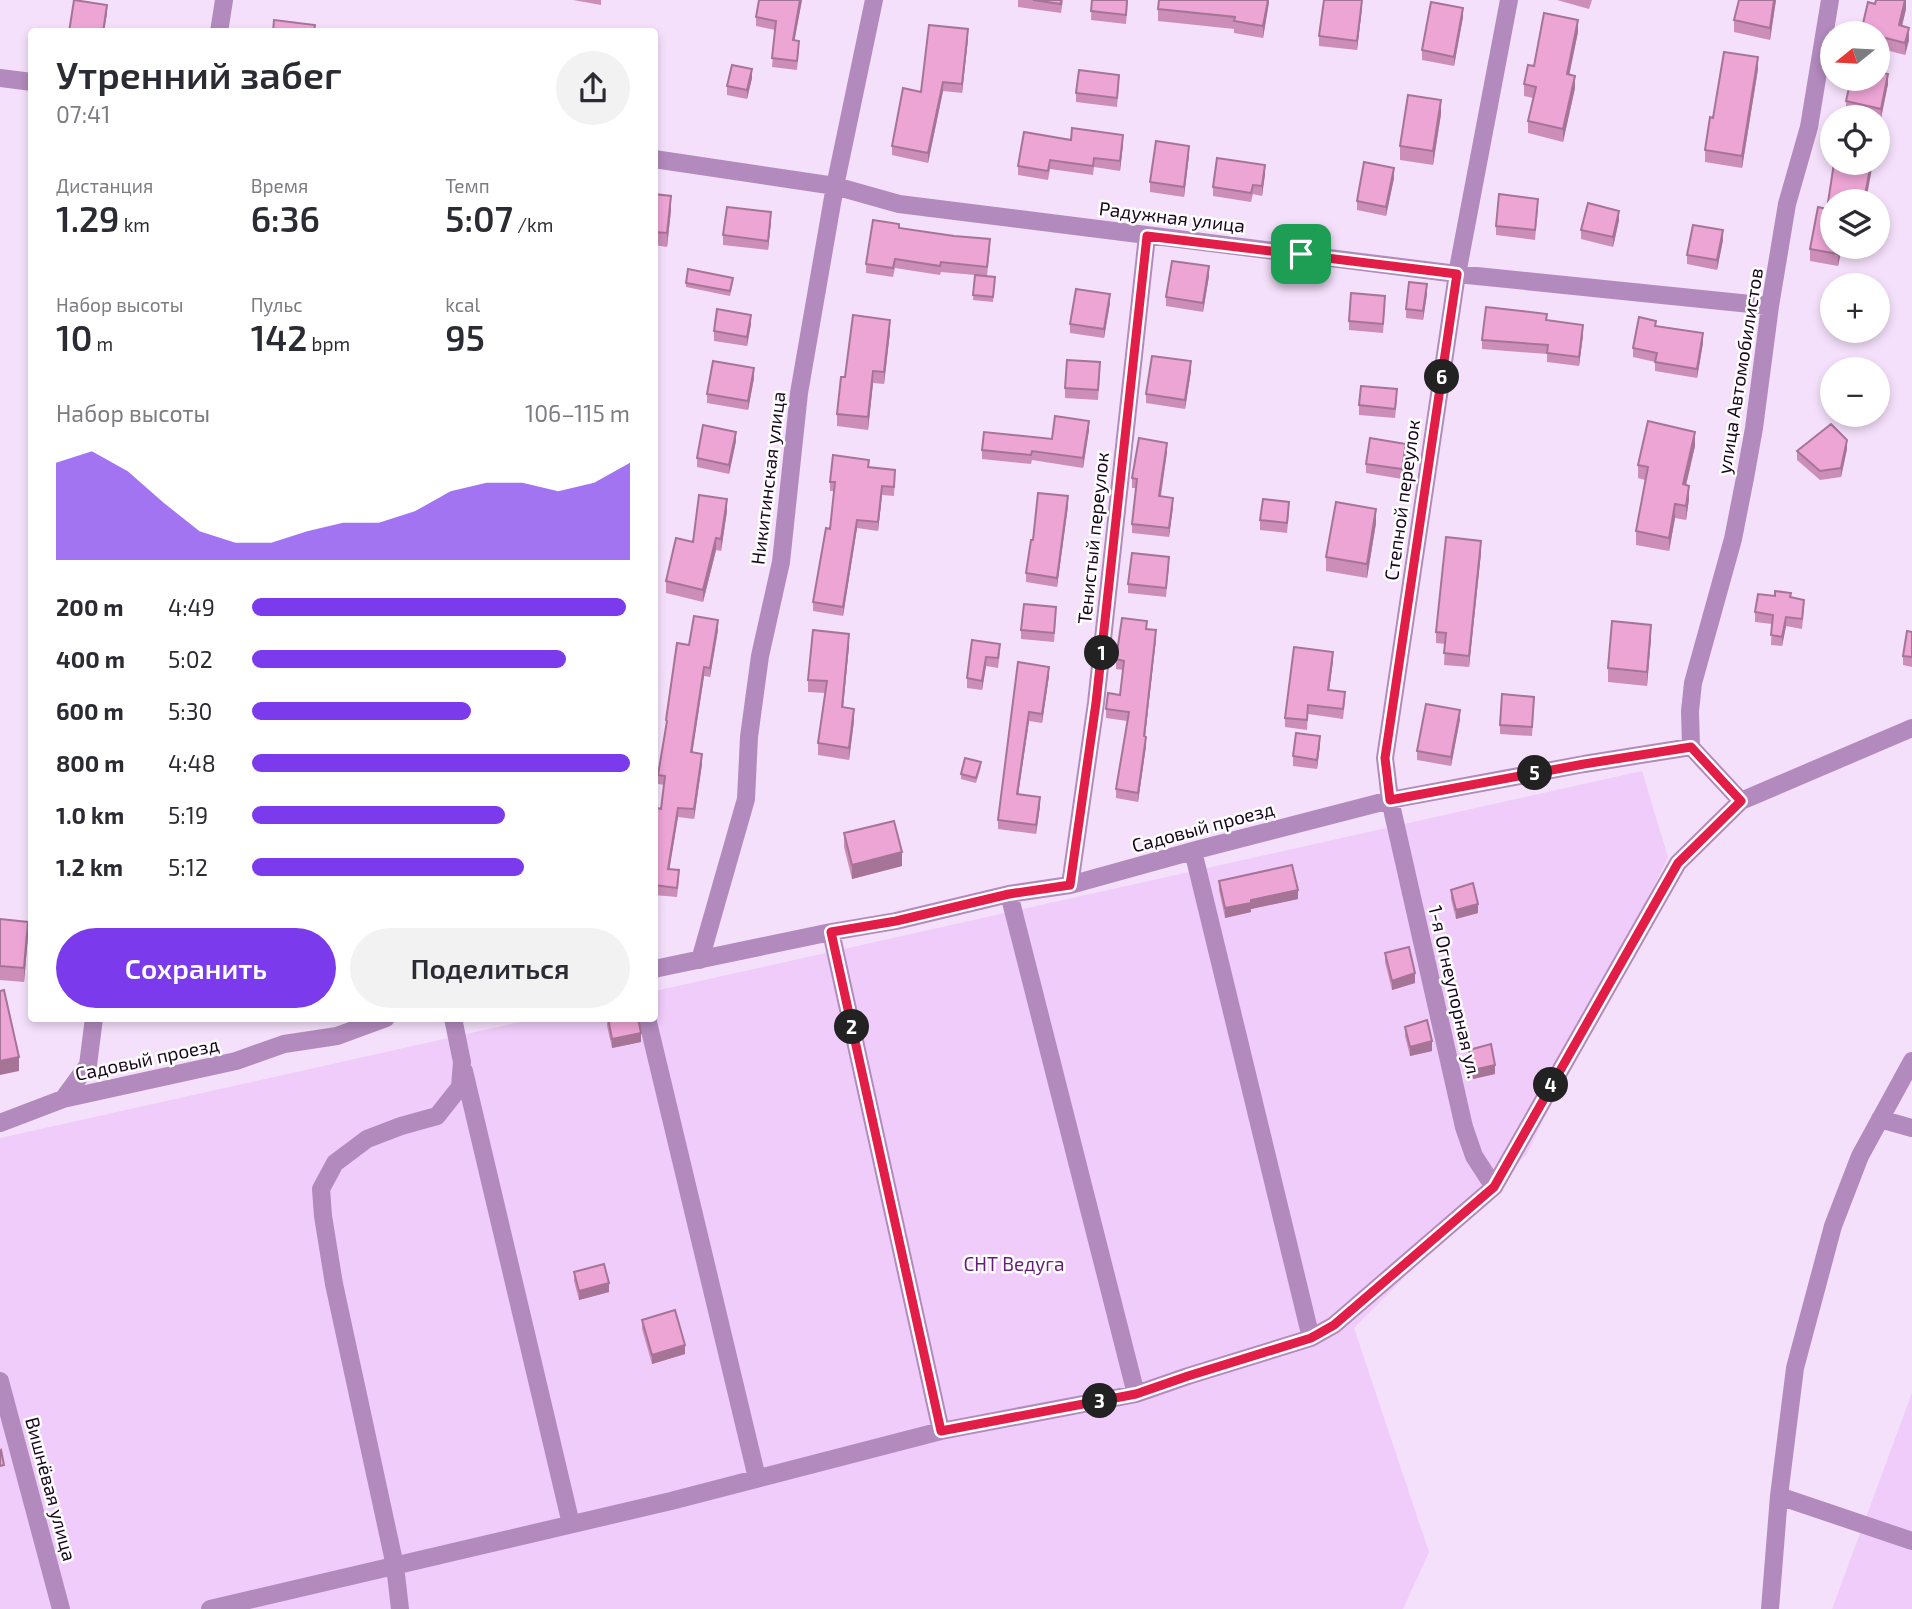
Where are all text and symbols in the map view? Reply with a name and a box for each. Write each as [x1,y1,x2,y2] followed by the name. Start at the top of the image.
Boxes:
[1820,21,1890,91] north arrow
[1820,21,1890,427] map controls
[56,51,342,97] text: Утренний забег
[556,51,630,125] button: share
[56,100,110,128] text: 07:41
[1820,105,1890,175] button: locate
[56,174,153,197] text: Дистанция
[251,174,308,197] text: Время
[445,174,490,197] text: Темп
[1820,189,1890,259] button: layers
[1098,196,1246,238] street label: Радужная улица
[56,197,119,239] text: 1.29
[251,197,320,239] text: 6:36
[445,197,513,239] text: 5:07
[119,213,150,236] text: km
[513,213,553,236] text: /km
[1271,224,1331,284] pin
[1282,235,1320,273] icon: arrive
[1712,266,1768,476] street label: улица Автомобилистов
[1820,273,1890,343] button: +
[56,293,183,316] text: Набор высоты
[251,293,303,316] text: Пульс
[445,293,480,316] text: kcal
[56,316,92,358] text: 10
[251,316,307,358] text: 142
[445,316,485,358] text: 95
[92,332,113,355] text: m
[307,332,350,355] text: bpm
[1820,357,1890,427] button: −
[1424,360,1460,394] pin: 6
[1436,365,1447,388] text: 6
[745,390,791,566] street label: Никитинская улица
[56,399,210,427] text: Набор высоты
[525,399,630,427] text: 106–115 m
[1379,418,1425,582] street label: Степной переулок
[1072,451,1114,625] street label: Тенистый переулок
[56,593,124,621] text: 200 m
[168,593,215,621] text: 4:49
[1084,636,1120,670] pin: 1
[1097,641,1106,664] text: 1
[56,645,125,673] text: 400 m
[168,645,213,673] text: 5:02
[56,697,124,725] text: 600 m
[168,697,212,725] text: 5:30
[56,749,125,777] text: 800 m
[168,749,216,777] text: 4:48
[1518,756,1552,790] pin: 5
[1529,761,1540,784] text: 5
[1129,796,1277,857] street label: Садовый проезд
[56,801,124,829] text: 1.0 km
[168,801,208,829] text: 5:19
[56,853,123,881] text: 1.2 km
[168,853,208,881] text: 5:12
[1423,903,1487,1081] street label: 1-я Огнеупорная ул.
[56,928,336,1008] button: Сохранить
[350,928,630,1008] button: Поделиться
[834,1010,870,1044] pin: 2
[846,1015,857,1038] text: 2
[73,1032,221,1085] street label: Садовый проезд
[1534,1068,1568,1102] pin: 4
[1544,1073,1557,1096] text: 4
[963,1252,1065,1276] park label: СНТ Ведуга
[1082,1384,1118,1418] pin: 3
[1094,1389,1105,1412] text: 3
[20,1414,82,1564] street label: Вишнёвая улица

